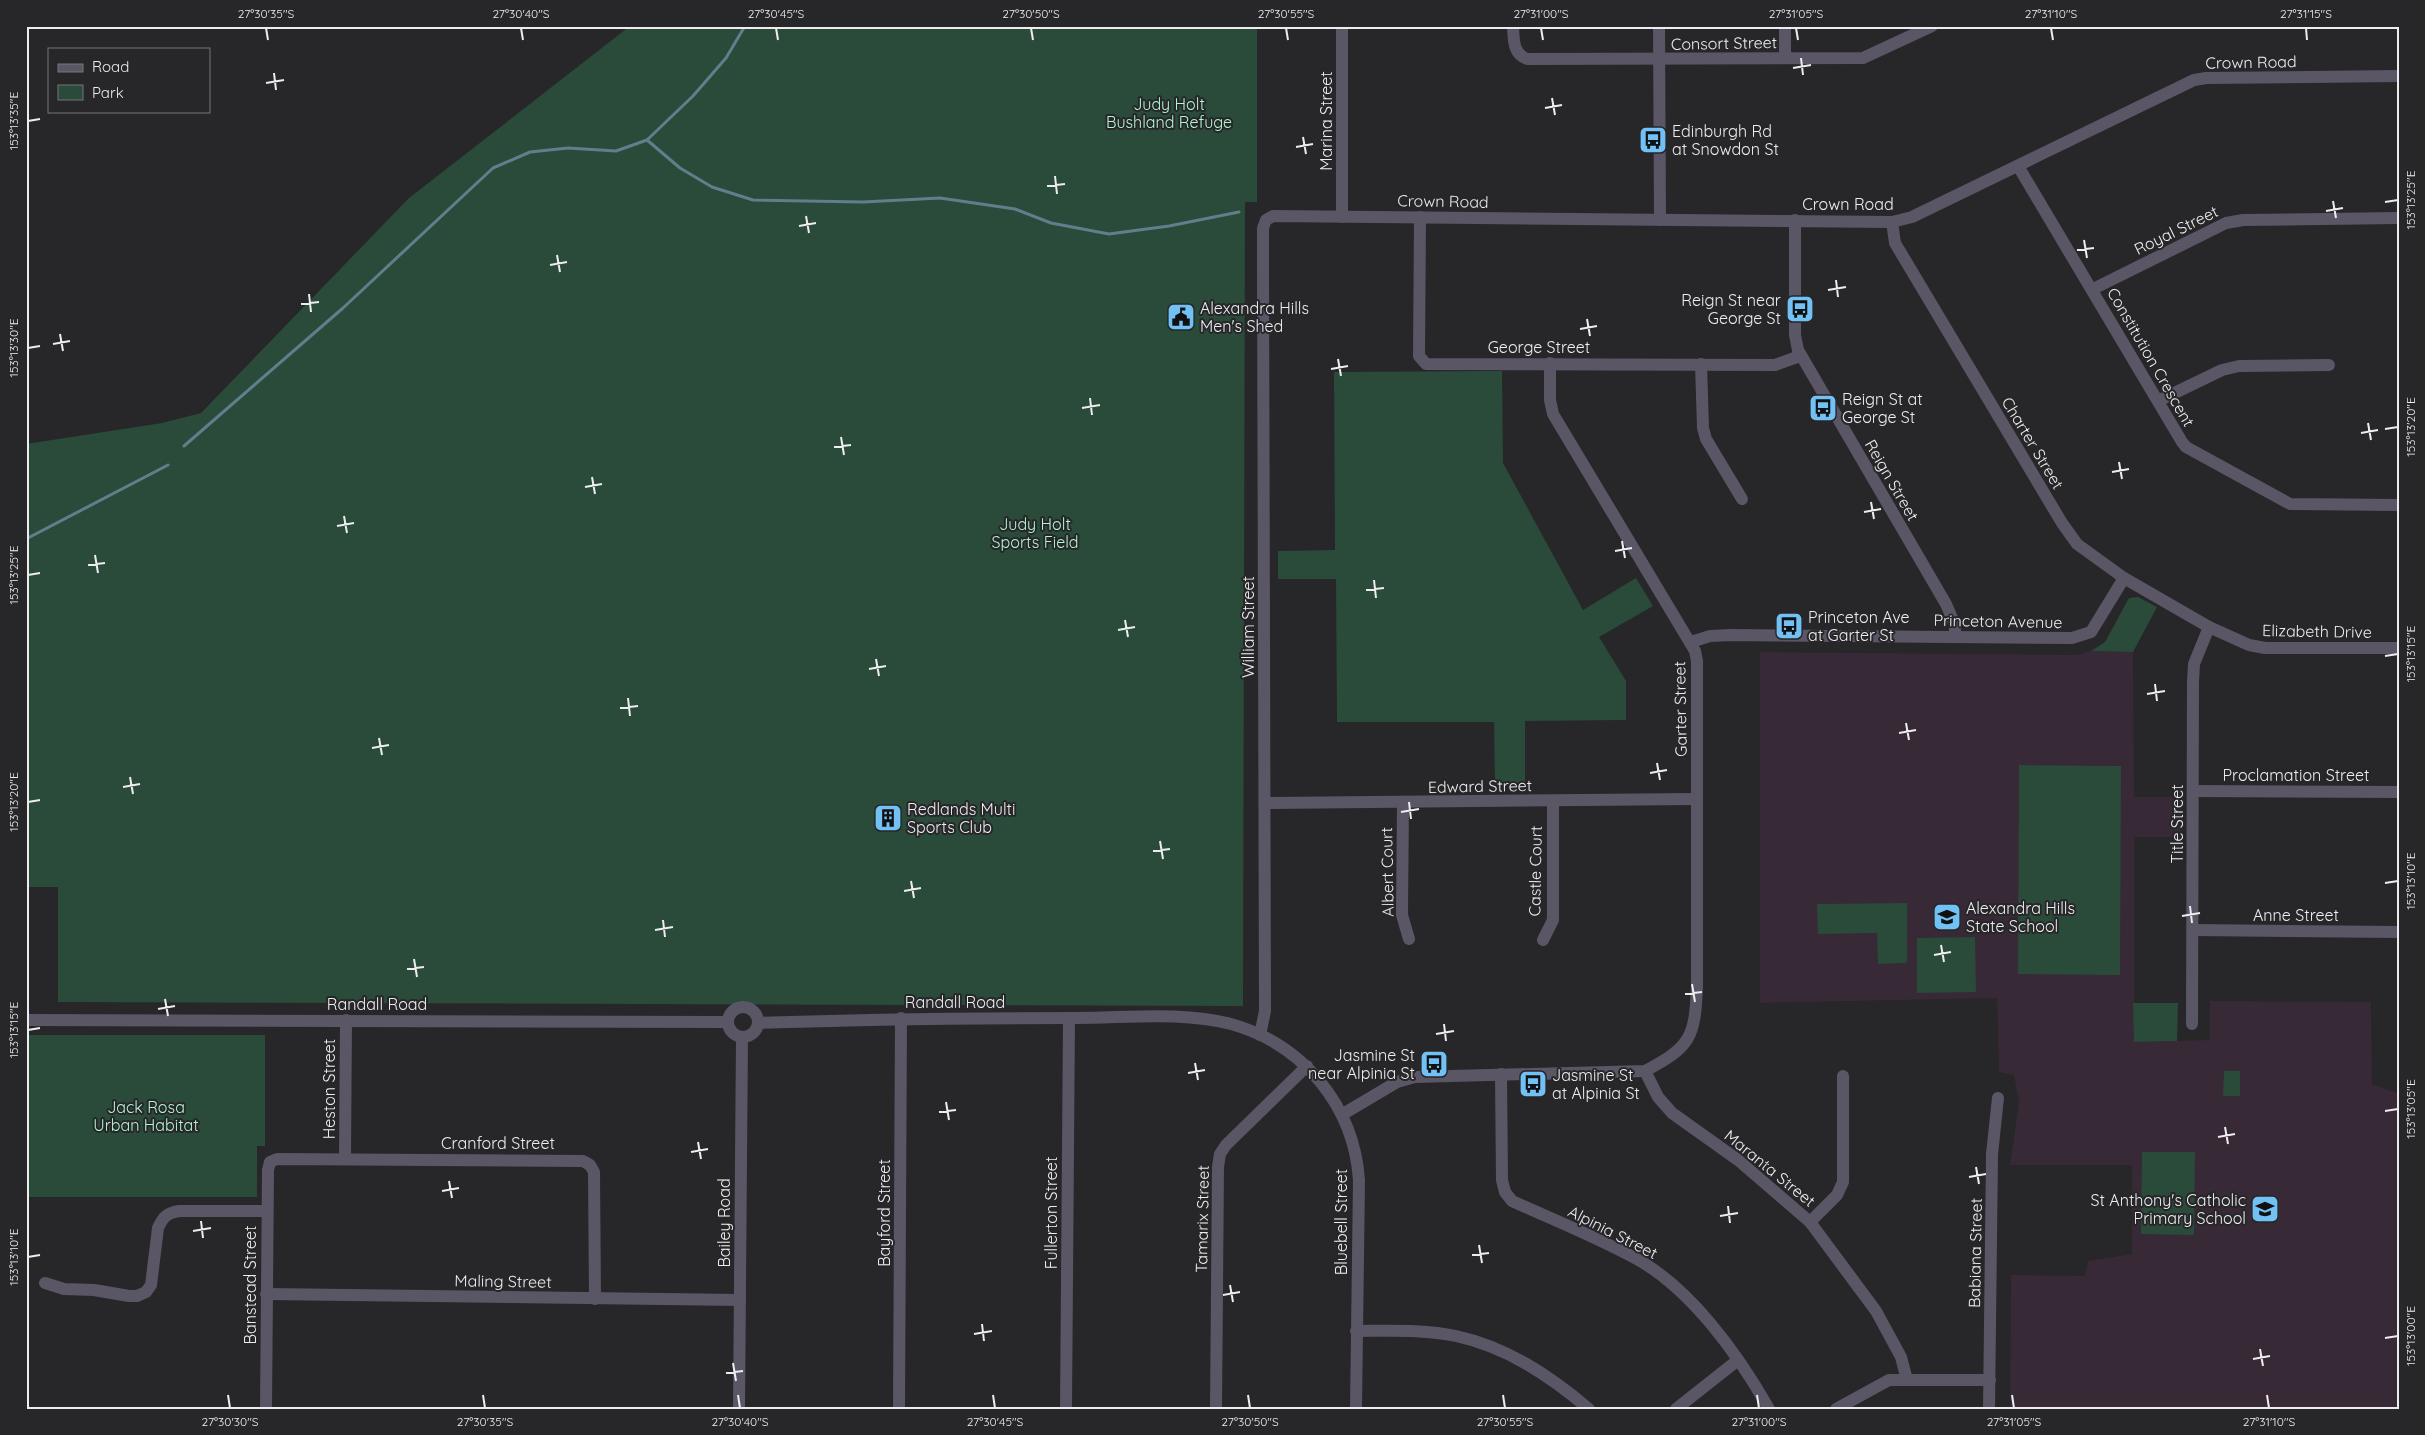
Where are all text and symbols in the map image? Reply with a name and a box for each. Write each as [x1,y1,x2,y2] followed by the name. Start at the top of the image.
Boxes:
[238,6,294,21] text: 27°30'35"S
[492,6,550,21] text: 27°30'40"S
[748,6,805,21] text: 27°30'45"S
[1002,6,1060,21] text: 27°30'50"S
[1258,6,1315,21] text: 27°30'55"S
[1513,6,1569,21] text: 27°31'00"S
[1769,6,1824,21] text: 27°31'05"S
[2025,6,2078,21] text: 27°31'10"S
[2280,6,2332,21] text: 27°31'15"S
[1671,32,1777,54] street label: Consort Street
[48,48,210,112] legend
[2205,51,2297,73] street label: Crown Road
[92,57,129,76] text: Road
[1316,71,1336,171] street label: Marina Street
[92,83,124,102] text: Park
[6,92,21,150] text: 153°13'35"E
[1106,94,1232,132] park label: Judy Holt Bushland Refuge
[1672,121,1779,159] place label: Edinburgh Rd at Snowdon St
[1638,125,1668,155] bus stop icon: Edinburgh Rd at Snowdon St
[2403,170,2418,229] text: 153°13'25"E
[1397,190,1489,212] street label: Crown Road
[1802,194,1894,214] street label: Crown Road
[2131,201,2221,259] street label: Royal Street
[2103,284,2199,430] street label: Constitution Crescent
[1681,290,1781,328] place label: Reign St near George St
[1785,294,1815,324] bus stop icon: Reign St near George St
[1200,298,1309,336] place label: Alexandra Hills Men's Shed
[1166,302,1196,332] public building icon: Alexandra Hills Men's Shed
[6,318,21,378] text: 153°13'30"E
[1488,337,1590,357] street label: George Street
[1842,389,1923,427] place label: Reign St at George St
[1808,393,1838,423] bus stop icon: Reign St at George St
[1998,393,2068,493] street label: Charter Street
[2403,397,2418,457] text: 153°13'20"E
[1861,436,1923,524] street label: Reign Street
[992,514,1078,552] park label: Judy Holt Sports Field
[6,545,21,604] text: 153°13'25"E
[1238,576,1258,678] street label: William Street
[1808,607,1910,645] place label: Princeton Ave at Garter St
[1933,610,2063,632] street label: Princeton Avenue
[1774,611,1804,641] bus stop icon: Princeton Ave at Garter St
[2262,620,2372,642] street label: Elizabeth Drive
[2403,625,2418,682] text: 153°13'15"E
[1669,661,1691,757] street label: Garter Street
[2223,765,2369,785] street label: Proclamation Street
[6,772,21,832] text: 153°13'20"E
[1428,775,1532,797] street label: Edward Street
[2167,784,2187,864] street label: Title Street
[907,799,1015,837] place label: Redlands Multi Sports Club
[873,803,903,833] building icon: Redlands Multi Sports Club
[1524,825,1546,917] street label: Castle Court
[1376,827,1398,917] street label: Albert Court
[2403,852,2418,910] text: 153°13'10"E
[1966,898,2075,936] place label: Alexandra Hills State School
[1932,902,1962,932] school or university icon: Alexandra Hills State School
[2253,905,2339,925] street label: Anne Street
[905,992,1005,1012] street label: Randall Road
[327,994,427,1014] street label: Randall Road
[6,1001,21,1058] text: 153°13'15"E
[319,1039,339,1139] street label: Heston Street
[1308,1045,1415,1083] place label: Jasmine St near Alpinia St
[1419,1049,1449,1079] bus stop icon: Jasmine St near Alpinia St
[1552,1065,1640,1103] place label: Jasmine St at Alpinia St
[1518,1069,1548,1099] bus stop icon: Jasmine St at Alpinia St
[2403,1079,2418,1139] text: 153°13'05"E
[93,1097,199,1135] park label: Jack Rosa Urban Habitat
[1721,1125,1819,1211] street label: Maranta Street
[441,1133,555,1153] street label: Cranford Street
[1041,1157,1061,1269] street label: Fullerton Street
[874,1159,894,1267] street label: Bayford Street
[1191,1165,1213,1273] street label: Tamarix Street
[1331,1169,1351,1275] street label: Bluebell Street
[714,1178,734,1268] street label: Bailey Road
[2091,1190,2246,1228] place label: St Anthony's Catholic Primary School
[2250,1194,2280,1224] school or university icon: St Anthony's Catholic Primary School
[1964,1198,1986,1308] street label: Babiana Street
[1565,1201,1661,1263] street label: Alpinia Street
[240,1226,260,1344] street label: Banstead Street
[6,1228,21,1286] text: 153°13'10"E
[454,1270,552,1292] street label: Maling Street
[2403,1306,2418,1366] text: 153°13'00"E
[201,1414,259,1429] text: 27°30'30"S
[457,1414,513,1429] text: 27°30'35"S
[711,1414,769,1429] text: 27°30'40"S
[967,1414,1024,1429] text: 27°30'45"S
[1221,1414,1279,1429] text: 27°30'50"S
[1477,1414,1534,1429] text: 27°30'55"S
[1731,1414,1787,1429] text: 27°31'00"S
[1987,1414,2042,1429] text: 27°31'05"S
[2243,1414,2296,1429] text: 27°31'10"S

